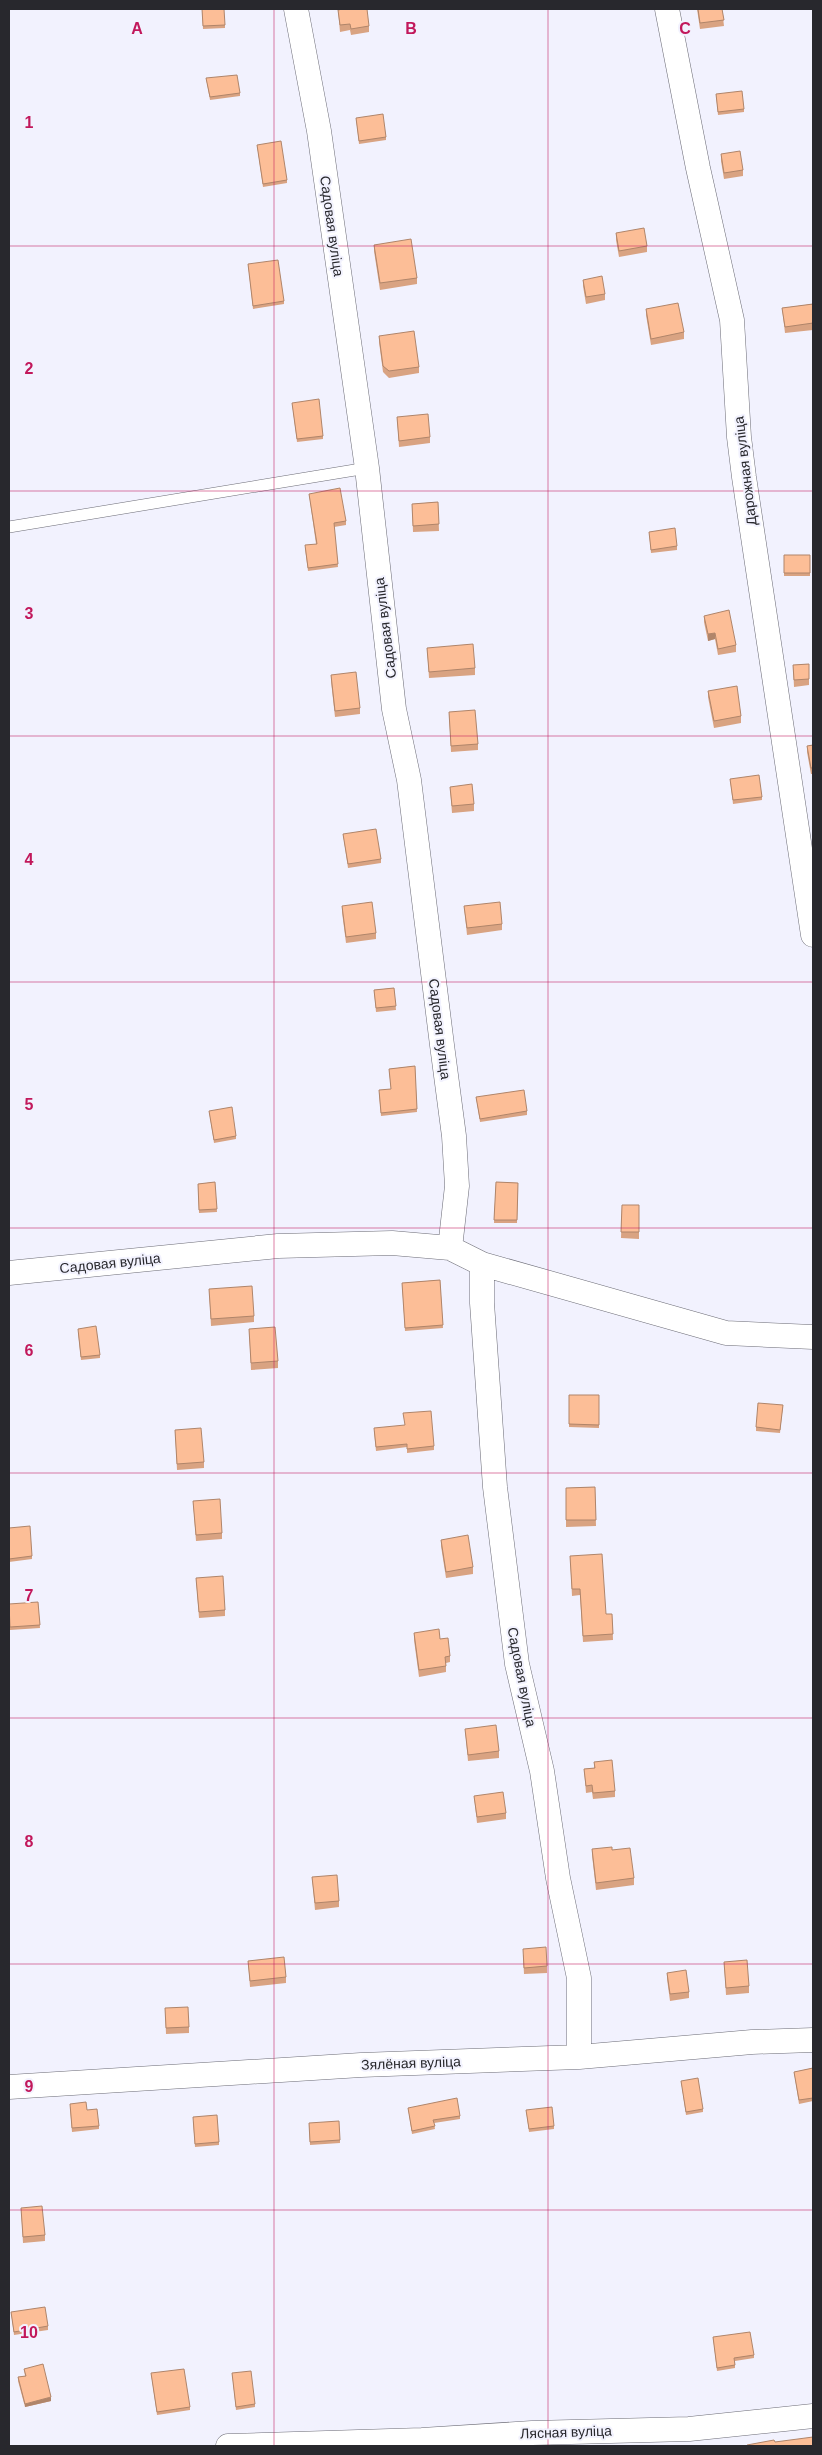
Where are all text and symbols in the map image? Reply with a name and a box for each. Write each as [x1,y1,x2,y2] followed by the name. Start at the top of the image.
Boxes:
[131,20,143,37] text: A
[405,20,417,37] text: B
[679,20,691,37] text: C
[25,114,34,131] text: 1
[317,175,347,278] street label: Садовая вуліца
[25,360,34,377] text: 2
[730,415,760,527] street label: Дарожная вуліца
[371,576,399,679] street label: Садовая вуліца
[25,605,34,622] text: 3
[25,851,34,868] text: 4
[426,978,454,1081] street label: Садовая вуліца
[25,1096,34,1113] text: 5
[59,1250,161,1276] street label: Садовая вуліца
[25,1342,34,1359] text: 6
[25,1587,34,1604] text: 7
[504,1626,540,1729] street label: Садовая вуліца
[25,1833,34,1850] text: 8
[361,2053,461,2073] street label: Зялёная вуліца
[25,2078,34,2095] text: 9
[20,2324,38,2341] text: 10
[520,2422,612,2442] street label: Лясная вуліца

